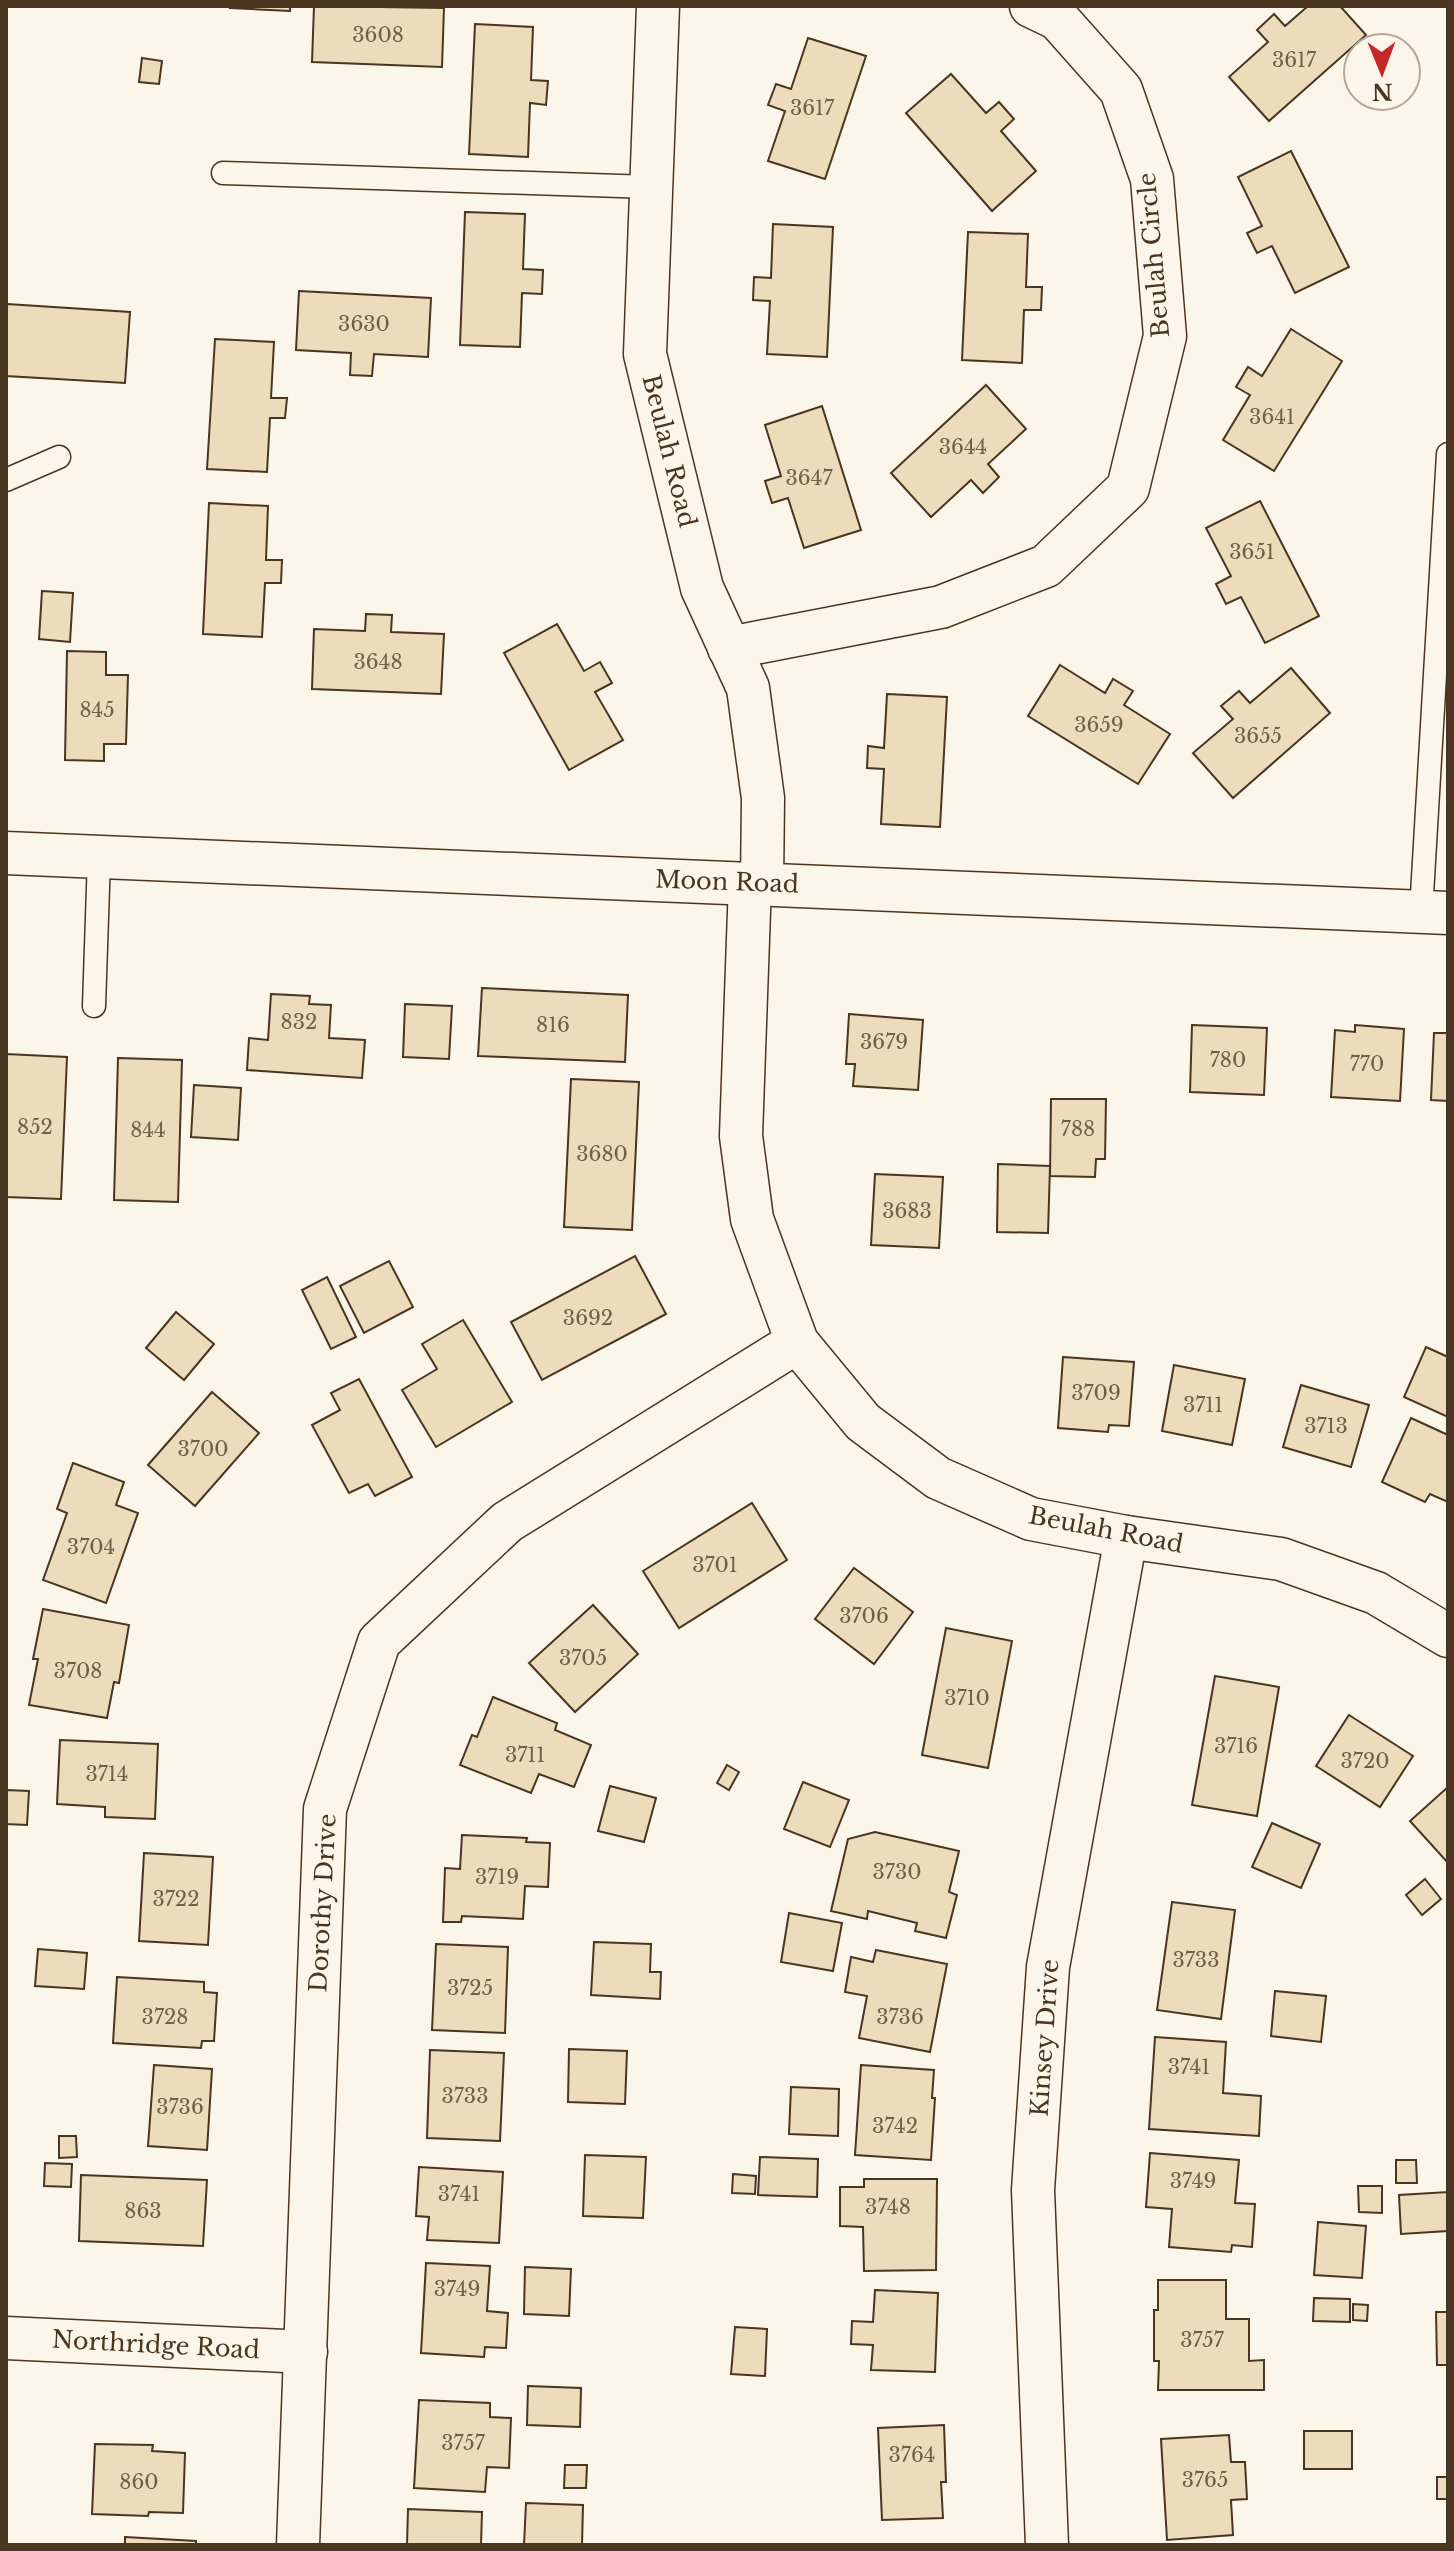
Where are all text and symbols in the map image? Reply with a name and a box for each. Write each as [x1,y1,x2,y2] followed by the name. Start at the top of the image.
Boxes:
[352,23,404,47] house number: 3608
[1342,32,1422,112] north arrow
[1272,48,1317,72] house number: 3617
[1371,78,1393,105] text: N
[790,96,835,120] house number: 3617
[1132,171,1175,339] street label: Beulah Circle
[338,312,390,336] house number: 3630
[636,371,702,530] street label: Beulah Road
[1249,405,1295,429] house number: 3641
[939,435,987,459] house number: 3644
[786,466,833,490] house number: 3647
[1229,540,1275,564] house number: 3651
[354,650,403,674] house number: 3648
[79,698,115,722] house number: 845
[1074,713,1124,737] house number: 3659
[1234,724,1282,748] house number: 3655
[654,864,800,899] street label: Moon Road
[281,1010,317,1034] house number: 832
[536,1013,570,1037] house number: 816
[860,1030,908,1054] house number: 3679
[1210,1048,1246,1072] house number: 780
[1350,1052,1384,1076] house number: 770
[17,1115,53,1139] house number: 852
[1061,1117,1095,1141] house number: 788
[130,1118,166,1142] house number: 844
[576,1142,628,1166] house number: 3680
[882,1199,932,1223] house number: 3683
[563,1306,613,1330] house number: 3692
[1071,1381,1121,1405] house number: 3709
[1183,1393,1223,1417] house number: 3711
[1304,1414,1348,1438] house number: 3713
[178,1437,228,1461] house number: 3700
[1026,1500,1186,1559] street label: Beulah Road
[67,1535,115,1559] house number: 3704
[692,1553,738,1577] house number: 3701
[839,1604,889,1628] house number: 3706
[559,1646,607,1670] house number: 3705
[54,1659,102,1683] house number: 3708
[944,1686,990,1710] house number: 3710
[1214,1734,1258,1758] house number: 3716
[505,1743,545,1767] house number: 3711
[1341,1749,1389,1773] house number: 3720
[86,1762,128,1786] house number: 3714
[303,1813,342,1993] street label: Dorothy Drive
[873,1860,921,1884] house number: 3730
[475,1865,519,1889] house number: 3719
[153,1887,200,1911] house number: 3722
[1173,1948,1220,1972] house number: 3733
[1025,1958,1064,2118] street label: Kinsey Drive
[447,1976,493,2000] house number: 3725
[142,2005,188,2029] house number: 3728
[876,2005,924,2029] house number: 3736
[1168,2055,1210,2079] house number: 3741
[442,2084,489,2108] house number: 3733
[156,2095,204,2119] house number: 3736
[872,2114,918,2138] house number: 3742
[1170,2169,1216,2193] house number: 3749
[438,2182,480,2206] house number: 3741
[865,2195,911,2219] house number: 3748
[124,2199,162,2223] house number: 863
[434,2277,480,2301] house number: 3749
[51,2325,261,2364] street label: Northridge Road
[1180,2328,1225,2352] house number: 3757
[441,2431,486,2455] house number: 3757
[889,2443,935,2467] house number: 3764
[1182,2468,1228,2492] house number: 3765
[119,2470,159,2494] house number: 860

